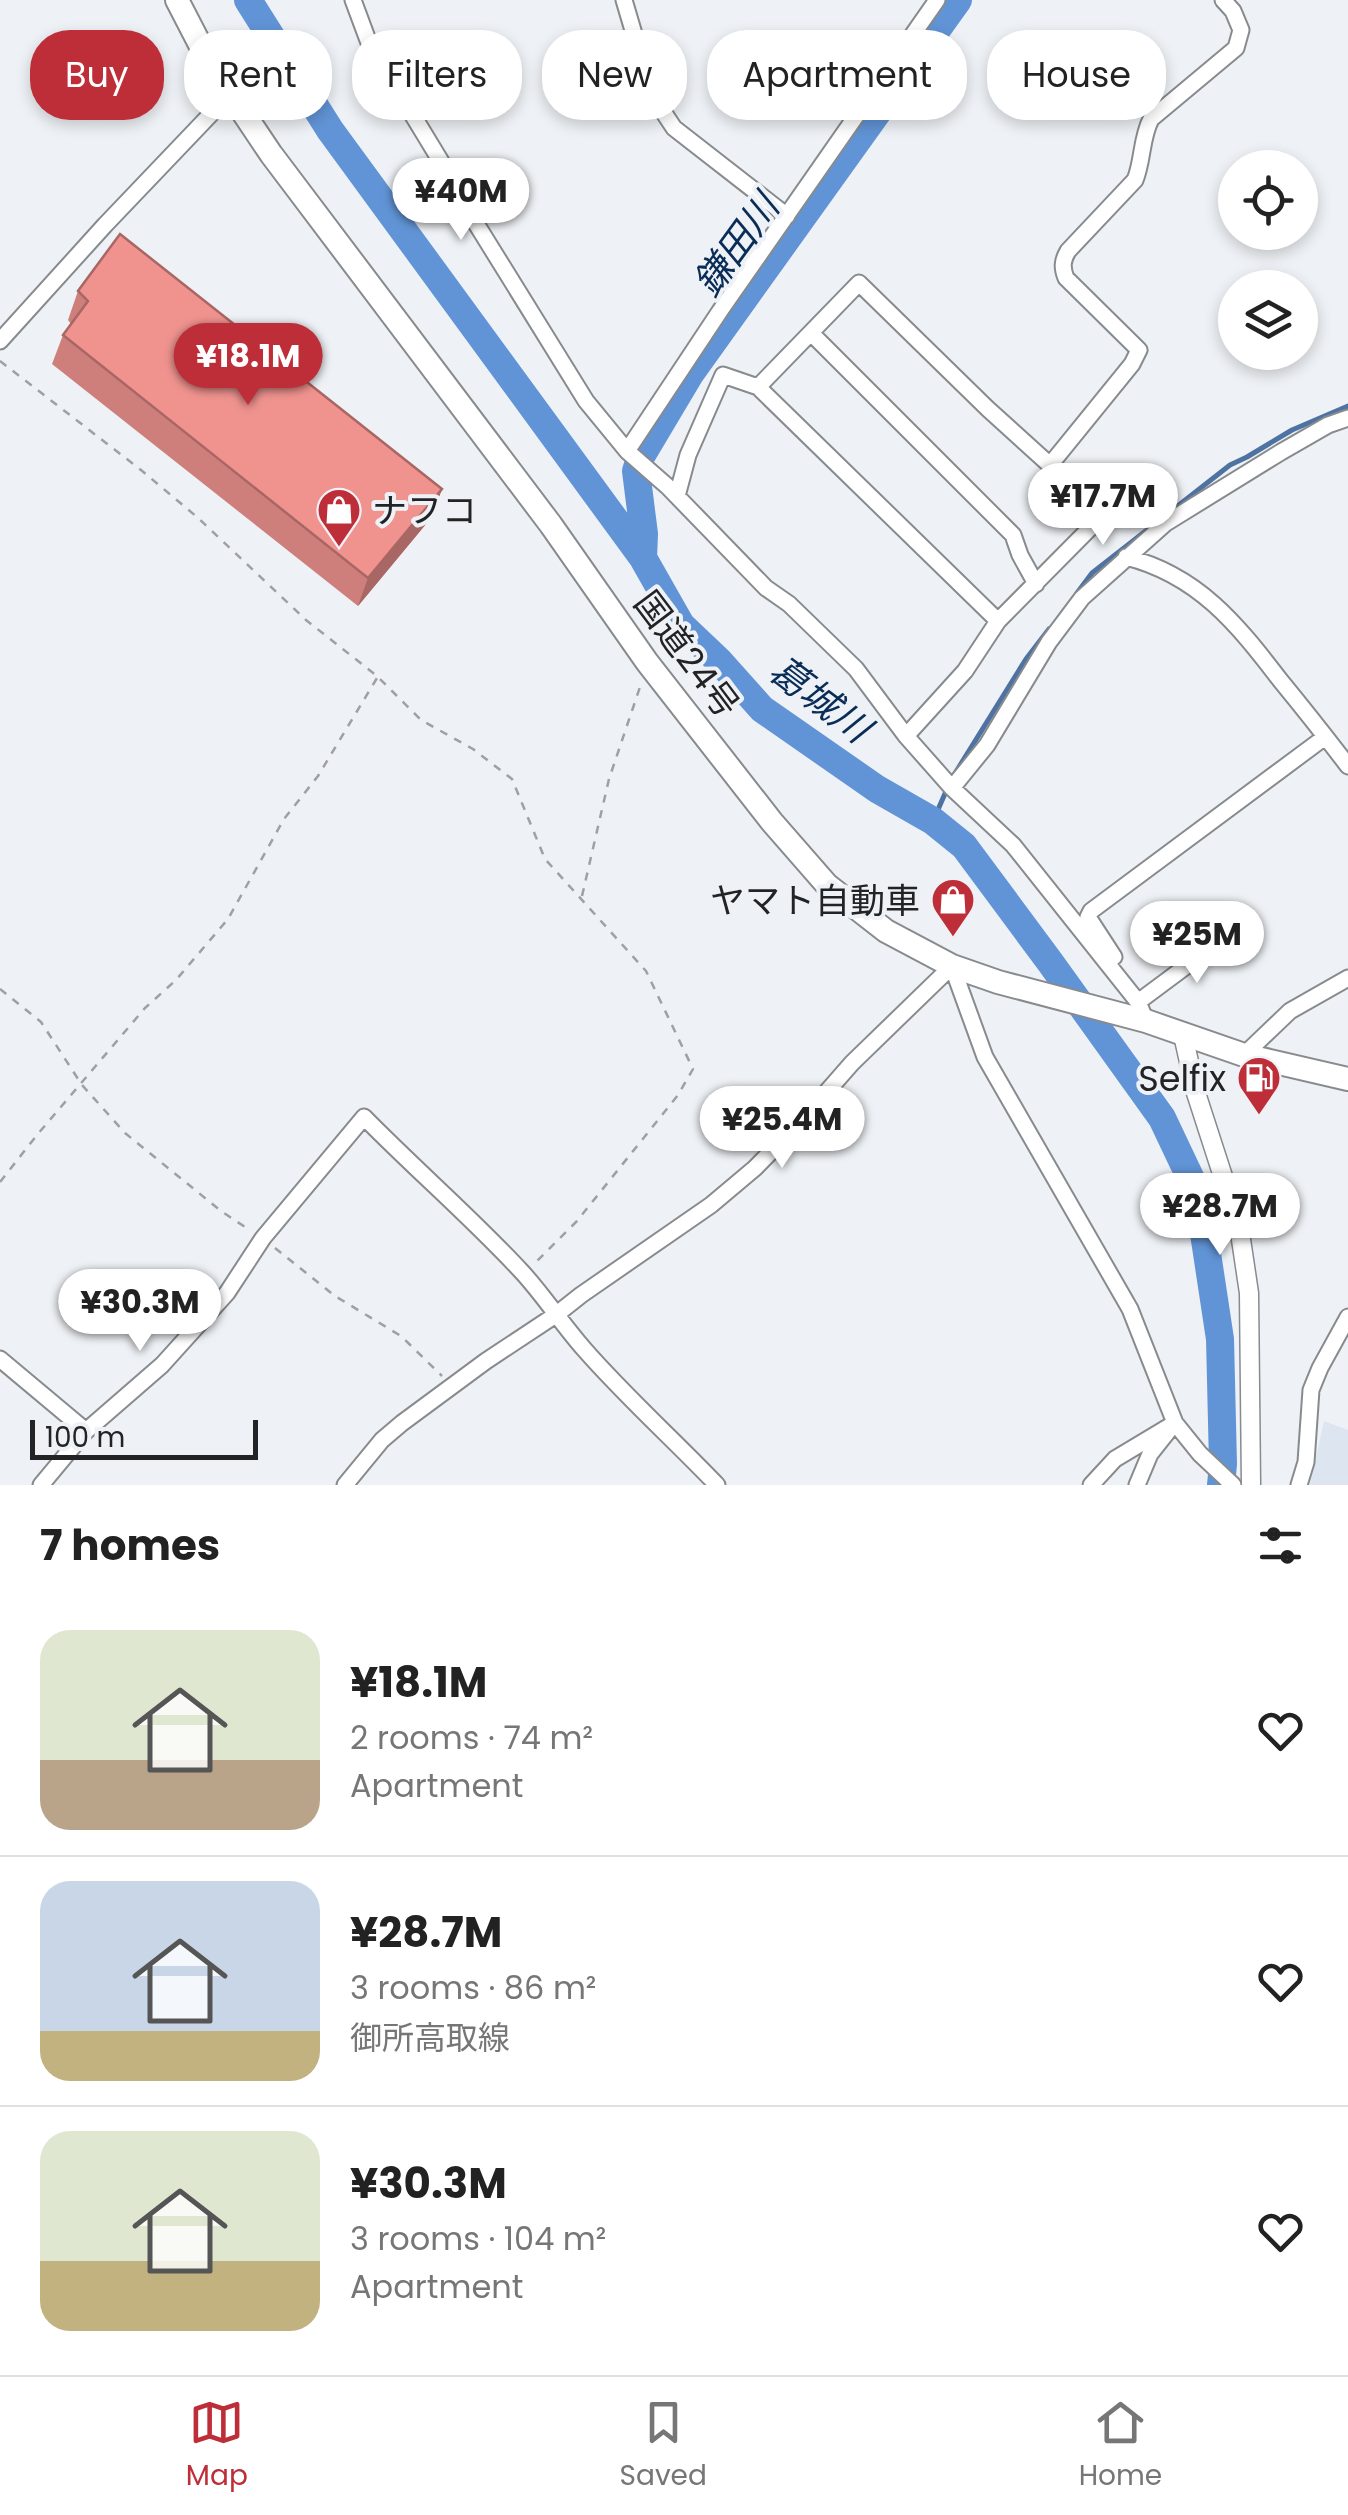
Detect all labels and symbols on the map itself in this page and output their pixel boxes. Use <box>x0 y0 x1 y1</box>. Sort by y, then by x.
pin: ¥40M <box>402 158 520 243</box>
water label: 鎌田川 <box>681 180 793 307</box>
pin: ¥18.1M <box>167 323 329 408</box>
pin: ¥17.7M <box>1022 463 1184 548</box>
place label: ナフコ <box>372 486 477 535</box>
shop icon: ナフコ <box>316 487 362 548</box>
street label: 国道24号 <box>623 580 751 728</box>
water label: 葛城川 <box>759 644 885 757</box>
place label: ヤマト自動車 <box>710 876 920 925</box>
shop icon: ヤマト自動車 <box>930 877 976 938</box>
pin: ¥25M <box>1138 901 1256 986</box>
place label: Selfix <box>1138 1054 1226 1103</box>
fuel station icon: Selfix <box>1236 1055 1282 1116</box>
pin: ¥25.4M <box>701 1086 863 1171</box>
pin: ¥28.7M <box>1139 1173 1301 1258</box>
pin: ¥30.3M <box>59 1269 221 1354</box>
scale bar <box>30 1415 258 1460</box>

